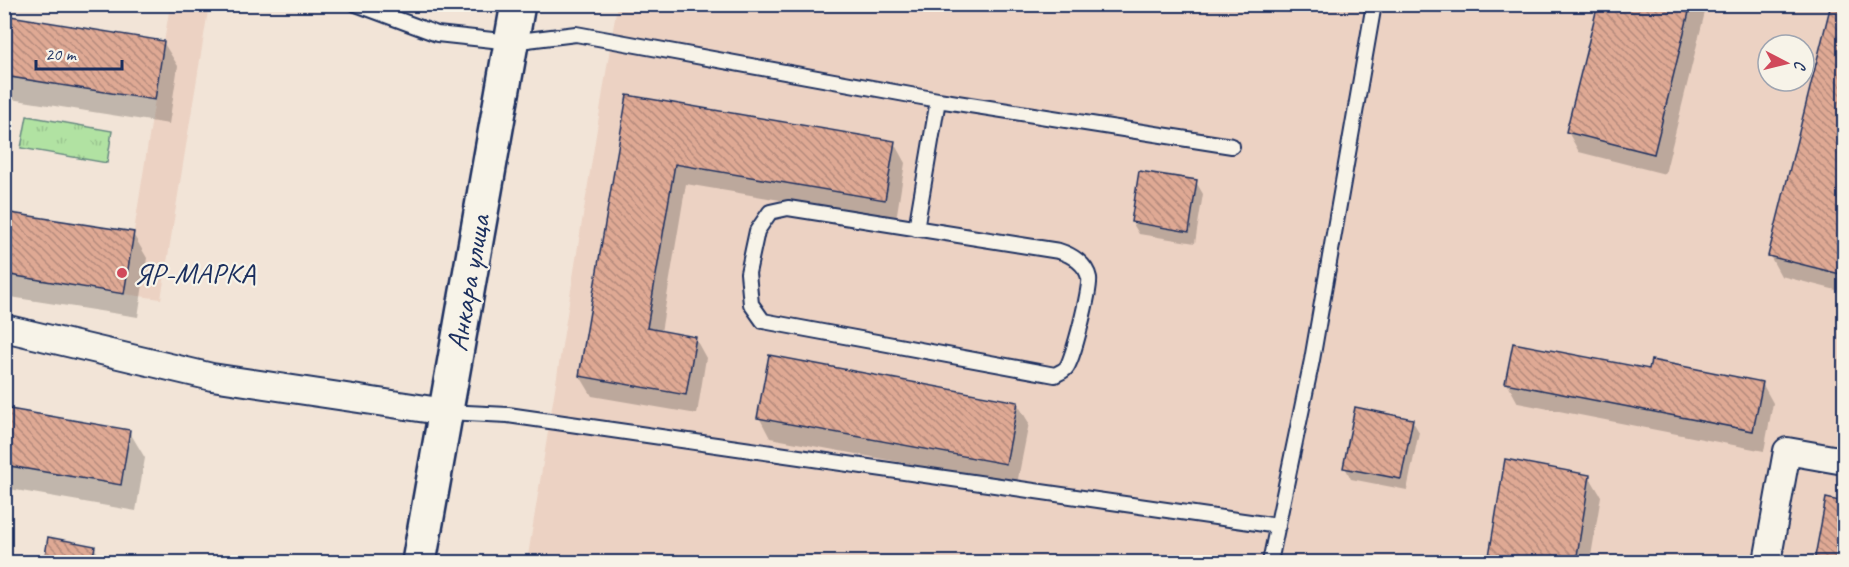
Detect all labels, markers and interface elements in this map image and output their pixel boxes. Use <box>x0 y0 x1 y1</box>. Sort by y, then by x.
scale bar <box>36 33 122 71</box>
north arrow <box>1756 33 1816 93</box>
text: 20 m <box>45 43 78 65</box>
text: С <box>1789 60 1810 72</box>
street label: Анкара улица <box>437 210 499 354</box>
place label: ЯР-МАРКА <box>134 254 256 292</box>
marker: ЯР-МАРКА <box>115 266 129 280</box>

